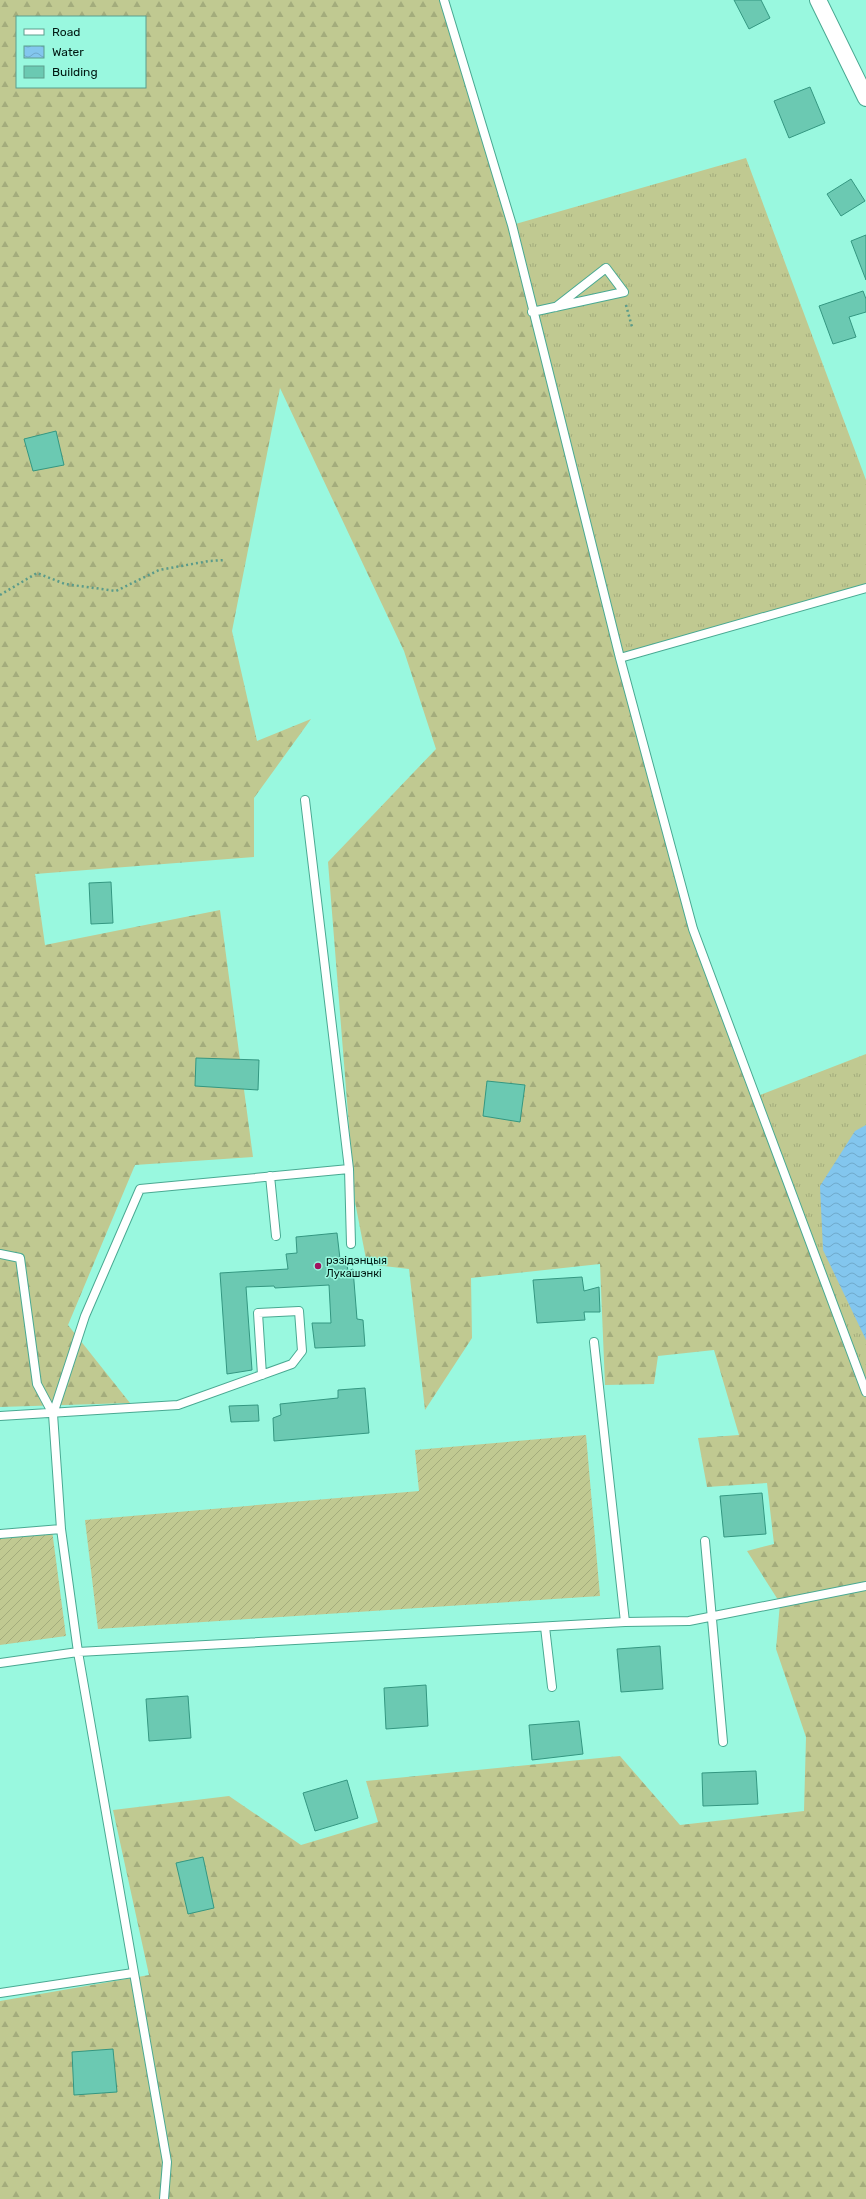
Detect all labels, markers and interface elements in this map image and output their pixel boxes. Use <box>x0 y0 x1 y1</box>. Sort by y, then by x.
legend <box>16 16 146 88</box>
text: Road <box>52 25 80 39</box>
text: Water <box>52 45 84 59</box>
text: Building <box>52 65 98 79</box>
place label: рэзідэнцыя Лукашэнкі <box>326 1254 387 1280</box>
marker: рэзідэнцыя Лукашэнкі <box>313 1261 323 1271</box>

